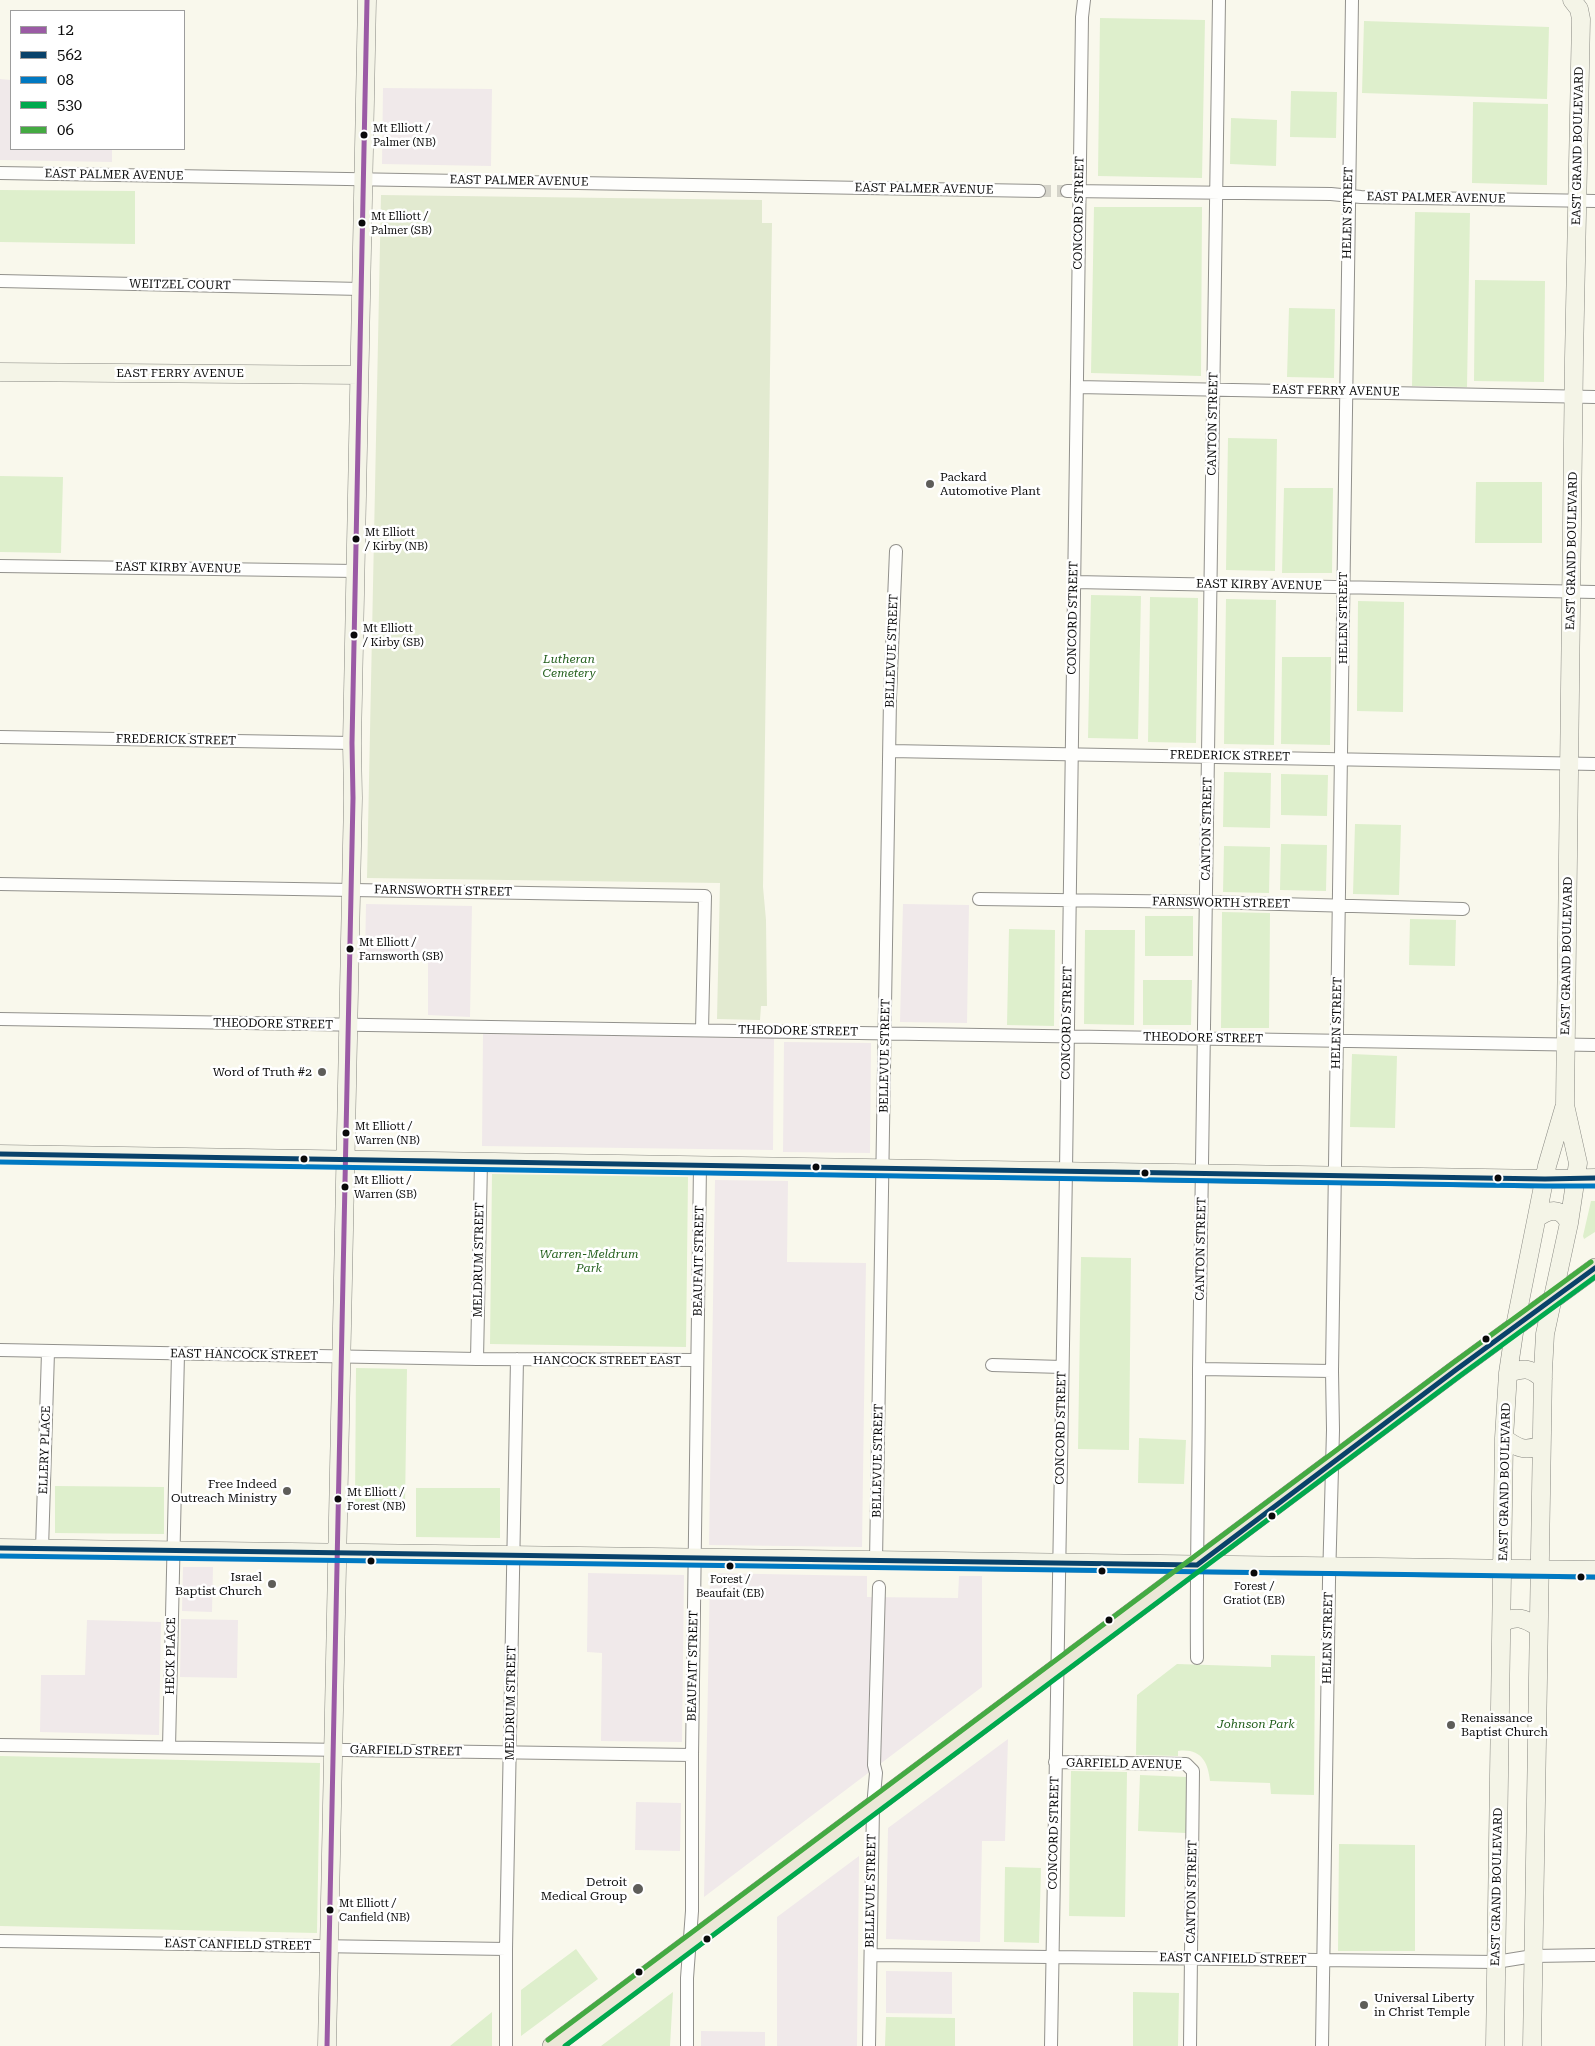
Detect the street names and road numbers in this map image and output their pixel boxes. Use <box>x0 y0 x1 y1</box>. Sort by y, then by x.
street label: EAST GRAND BOULEVARD <box>1569 67 1587 225</box>
street label: CONCORD STREET <box>1071 156 1087 270</box>
street label: EAST PALMER AVENUE <box>44 167 184 183</box>
street label: HELEN STREET <box>1340 167 1356 259</box>
street label: EAST PALMER AVENUE <box>449 173 589 189</box>
street label: EAST PALMER AVENUE <box>854 181 994 197</box>
street label: EAST PALMER AVENUE <box>1366 190 1506 206</box>
street label: WEITZEL COURT <box>129 277 231 293</box>
street label: EAST FERRY AVENUE <box>116 366 244 380</box>
street label: CANTON STREET <box>1205 372 1221 476</box>
street label: EAST FERRY AVENUE <box>1272 383 1400 399</box>
street label: EAST GRAND BOULEVARD <box>1563 472 1581 630</box>
street label: EAST KIRBY AVENUE <box>115 560 241 576</box>
street label: CONCORD STREET <box>1065 561 1081 675</box>
street label: HELEN STREET <box>1336 572 1350 664</box>
street label: EAST KIRBY AVENUE <box>1196 577 1322 593</box>
street label: BELLEVUE STREET <box>883 594 901 708</box>
street label: FREDERICK STREET <box>116 732 236 748</box>
street label: FREDERICK STREET <box>1170 748 1290 764</box>
street label: CANTON STREET <box>1199 777 1215 881</box>
street label: EAST GRAND BOULEVARD <box>1558 877 1576 1035</box>
street label: FARNSWORTH STREET <box>374 883 512 899</box>
street label: FARNSWORTH STREET <box>1152 895 1290 911</box>
street label: CONCORD STREET <box>1059 966 1075 1080</box>
street label: HELEN STREET <box>1329 977 1345 1069</box>
street label: BELLEVUE STREET <box>877 999 893 1113</box>
street label: THEODORE STREET <box>213 1016 333 1032</box>
street label: THEODORE STREET <box>738 1023 858 1039</box>
street label: THEODORE STREET <box>1143 1030 1263 1046</box>
street label: CANTON STREET <box>1193 1197 1209 1301</box>
street label: MELDRUM STREET <box>471 1202 487 1318</box>
street label: BEAUFAIT STREET <box>691 1205 707 1317</box>
street label: EAST HANCOCK STREET <box>170 1347 318 1363</box>
street label: HANCOCK STREET EAST <box>533 1353 681 1367</box>
street label: CONCORD STREET <box>1053 1371 1069 1485</box>
street label: EAST GRAND BOULEVARD <box>1496 1403 1514 1561</box>
street label: BELLEVUE STREET <box>870 1404 886 1518</box>
street label: ELLERY PLACE <box>36 1405 54 1495</box>
street label: HELEN STREET <box>1320 1592 1336 1684</box>
street label: BEAUFAIT STREET <box>685 1610 701 1722</box>
street label: HECK PLACE <box>163 1617 179 1695</box>
street label: MELDRUM STREET <box>503 1645 519 1761</box>
street label: GARFIELD STREET <box>350 1743 462 1759</box>
street label: GARFIELD AVENUE <box>1066 1756 1182 1772</box>
street label: CONCORD STREET <box>1046 1776 1062 1890</box>
street label: EAST GRAND BOULEVARD <box>1488 1808 1506 1966</box>
street label: BELLEVUE STREET <box>863 1834 879 1948</box>
street label: CANTON STREET <box>1184 1840 1200 1944</box>
street label: EAST CANFIELD STREET <box>164 1937 312 1953</box>
street label: EAST CANFIELD STREET <box>1159 1951 1307 1967</box>

